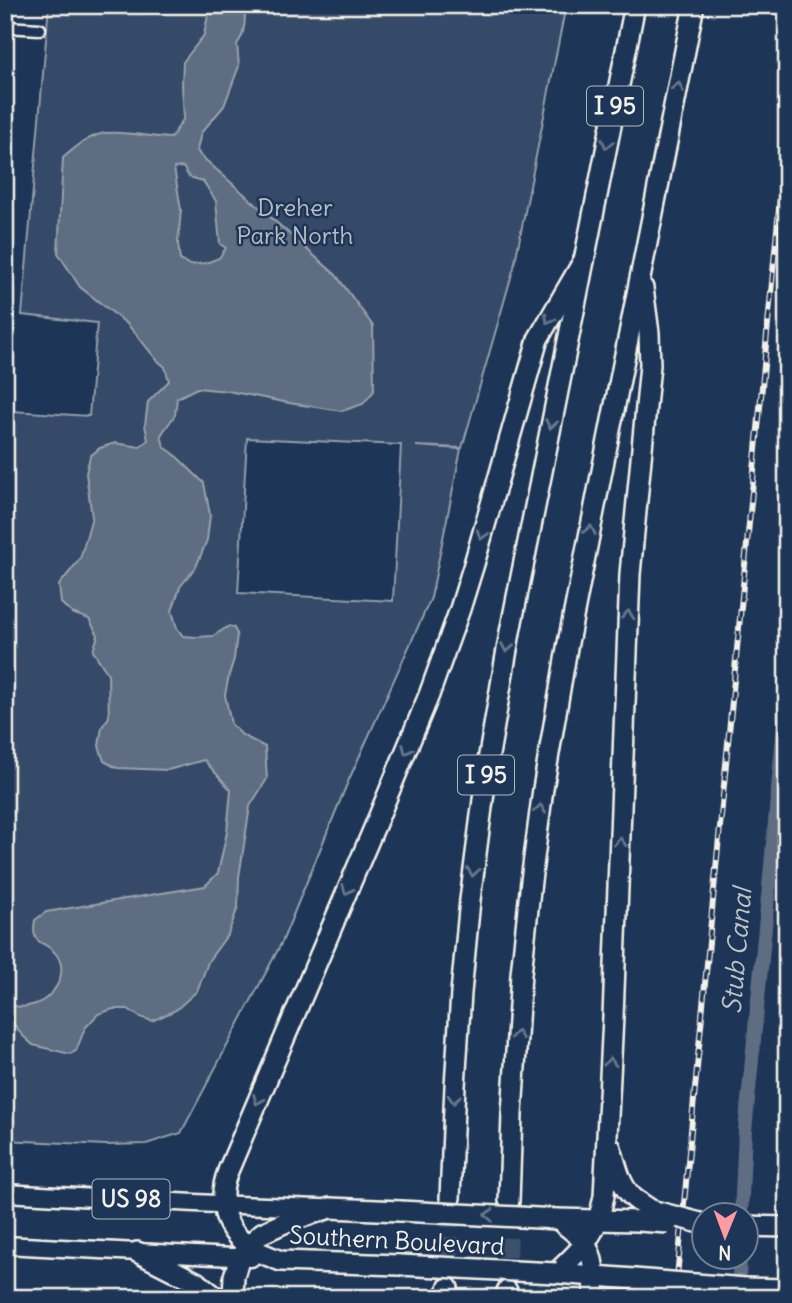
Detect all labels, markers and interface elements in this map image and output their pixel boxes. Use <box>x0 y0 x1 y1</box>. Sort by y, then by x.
one-way arrow <box>670 81 685 93</box>
road number: I 95 <box>587 86 643 125</box>
one-way arrow <box>601 138 616 150</box>
park label: Dreher Park North <box>237 192 353 250</box>
one-way arrow <box>545 311 558 324</box>
one-way arrow <box>545 418 560 430</box>
one-way arrow <box>582 524 597 536</box>
one-way arrow <box>476 529 491 541</box>
one-way arrow <box>621 609 636 620</box>
one-way arrow <box>500 642 515 653</box>
one-way arrow <box>401 743 415 755</box>
road number: I 95 <box>458 755 514 794</box>
one-way arrow <box>533 803 548 815</box>
one-way arrow <box>612 836 627 847</box>
one-way arrow <box>466 867 481 878</box>
one-way arrow <box>342 884 356 896</box>
water label: Stub Canal <box>715 884 759 1015</box>
one-way arrow <box>509 1029 524 1040</box>
one-way arrow <box>603 1056 618 1067</box>
one-way arrow <box>252 1092 266 1105</box>
one-way arrow <box>447 1094 462 1105</box>
road number: US 98 <box>92 1180 170 1218</box>
north arrow <box>690 1202 760 1272</box>
one-way arrow <box>483 1208 494 1223</box>
street label: Southern Boulevard <box>289 1219 505 1261</box>
text: N <box>718 1241 731 1265</box>

